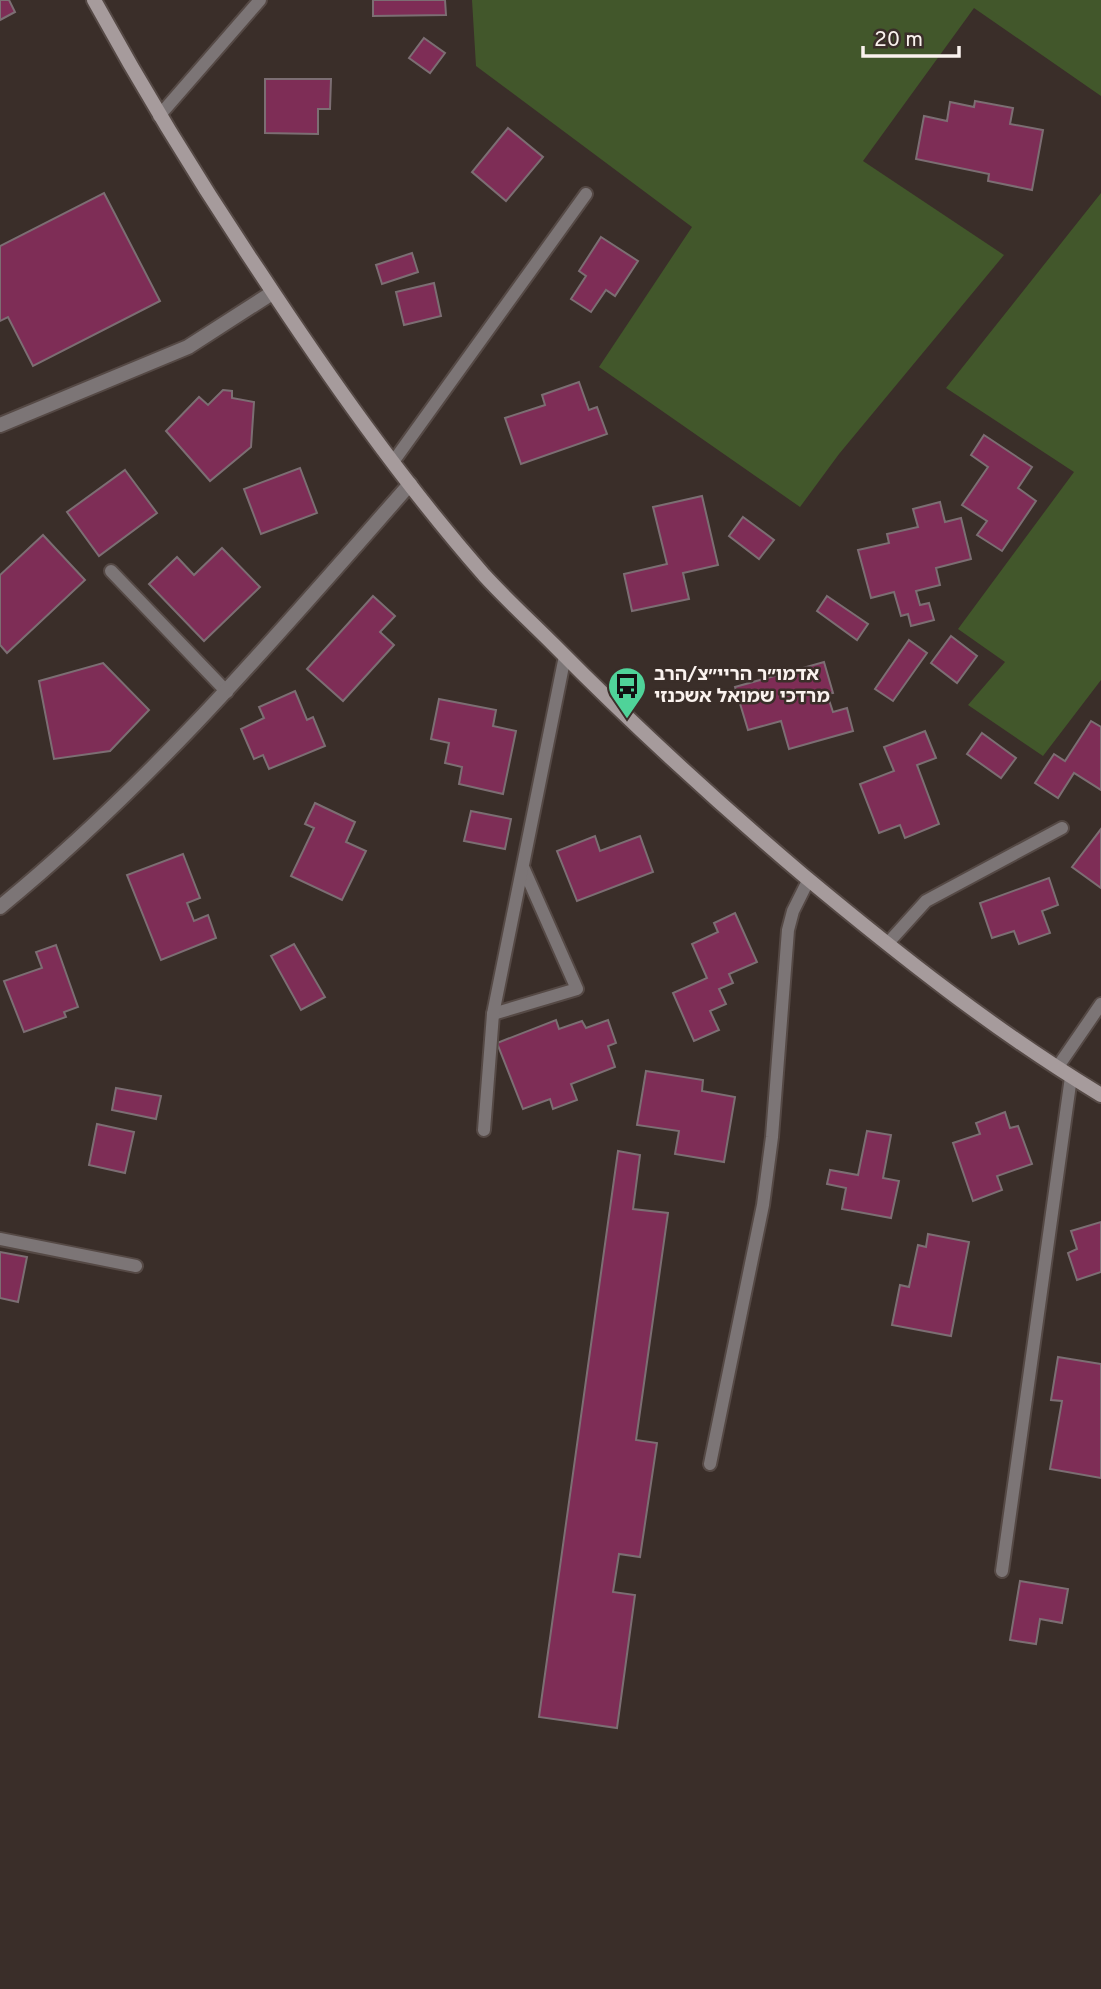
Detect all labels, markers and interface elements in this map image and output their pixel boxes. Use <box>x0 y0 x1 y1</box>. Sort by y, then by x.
scale bar <box>863 14 959 58</box>
text: 20 m <box>874 27 923 54</box>
place label: אדמו״ר הריי״צ/הרב מרדכי שמואל אשכנזי <box>654 663 830 709</box>
bus stop icon: אדמו״ר הריי״צ/הרב מרדכי שמואל אשכנזי <box>606 665 648 720</box>

